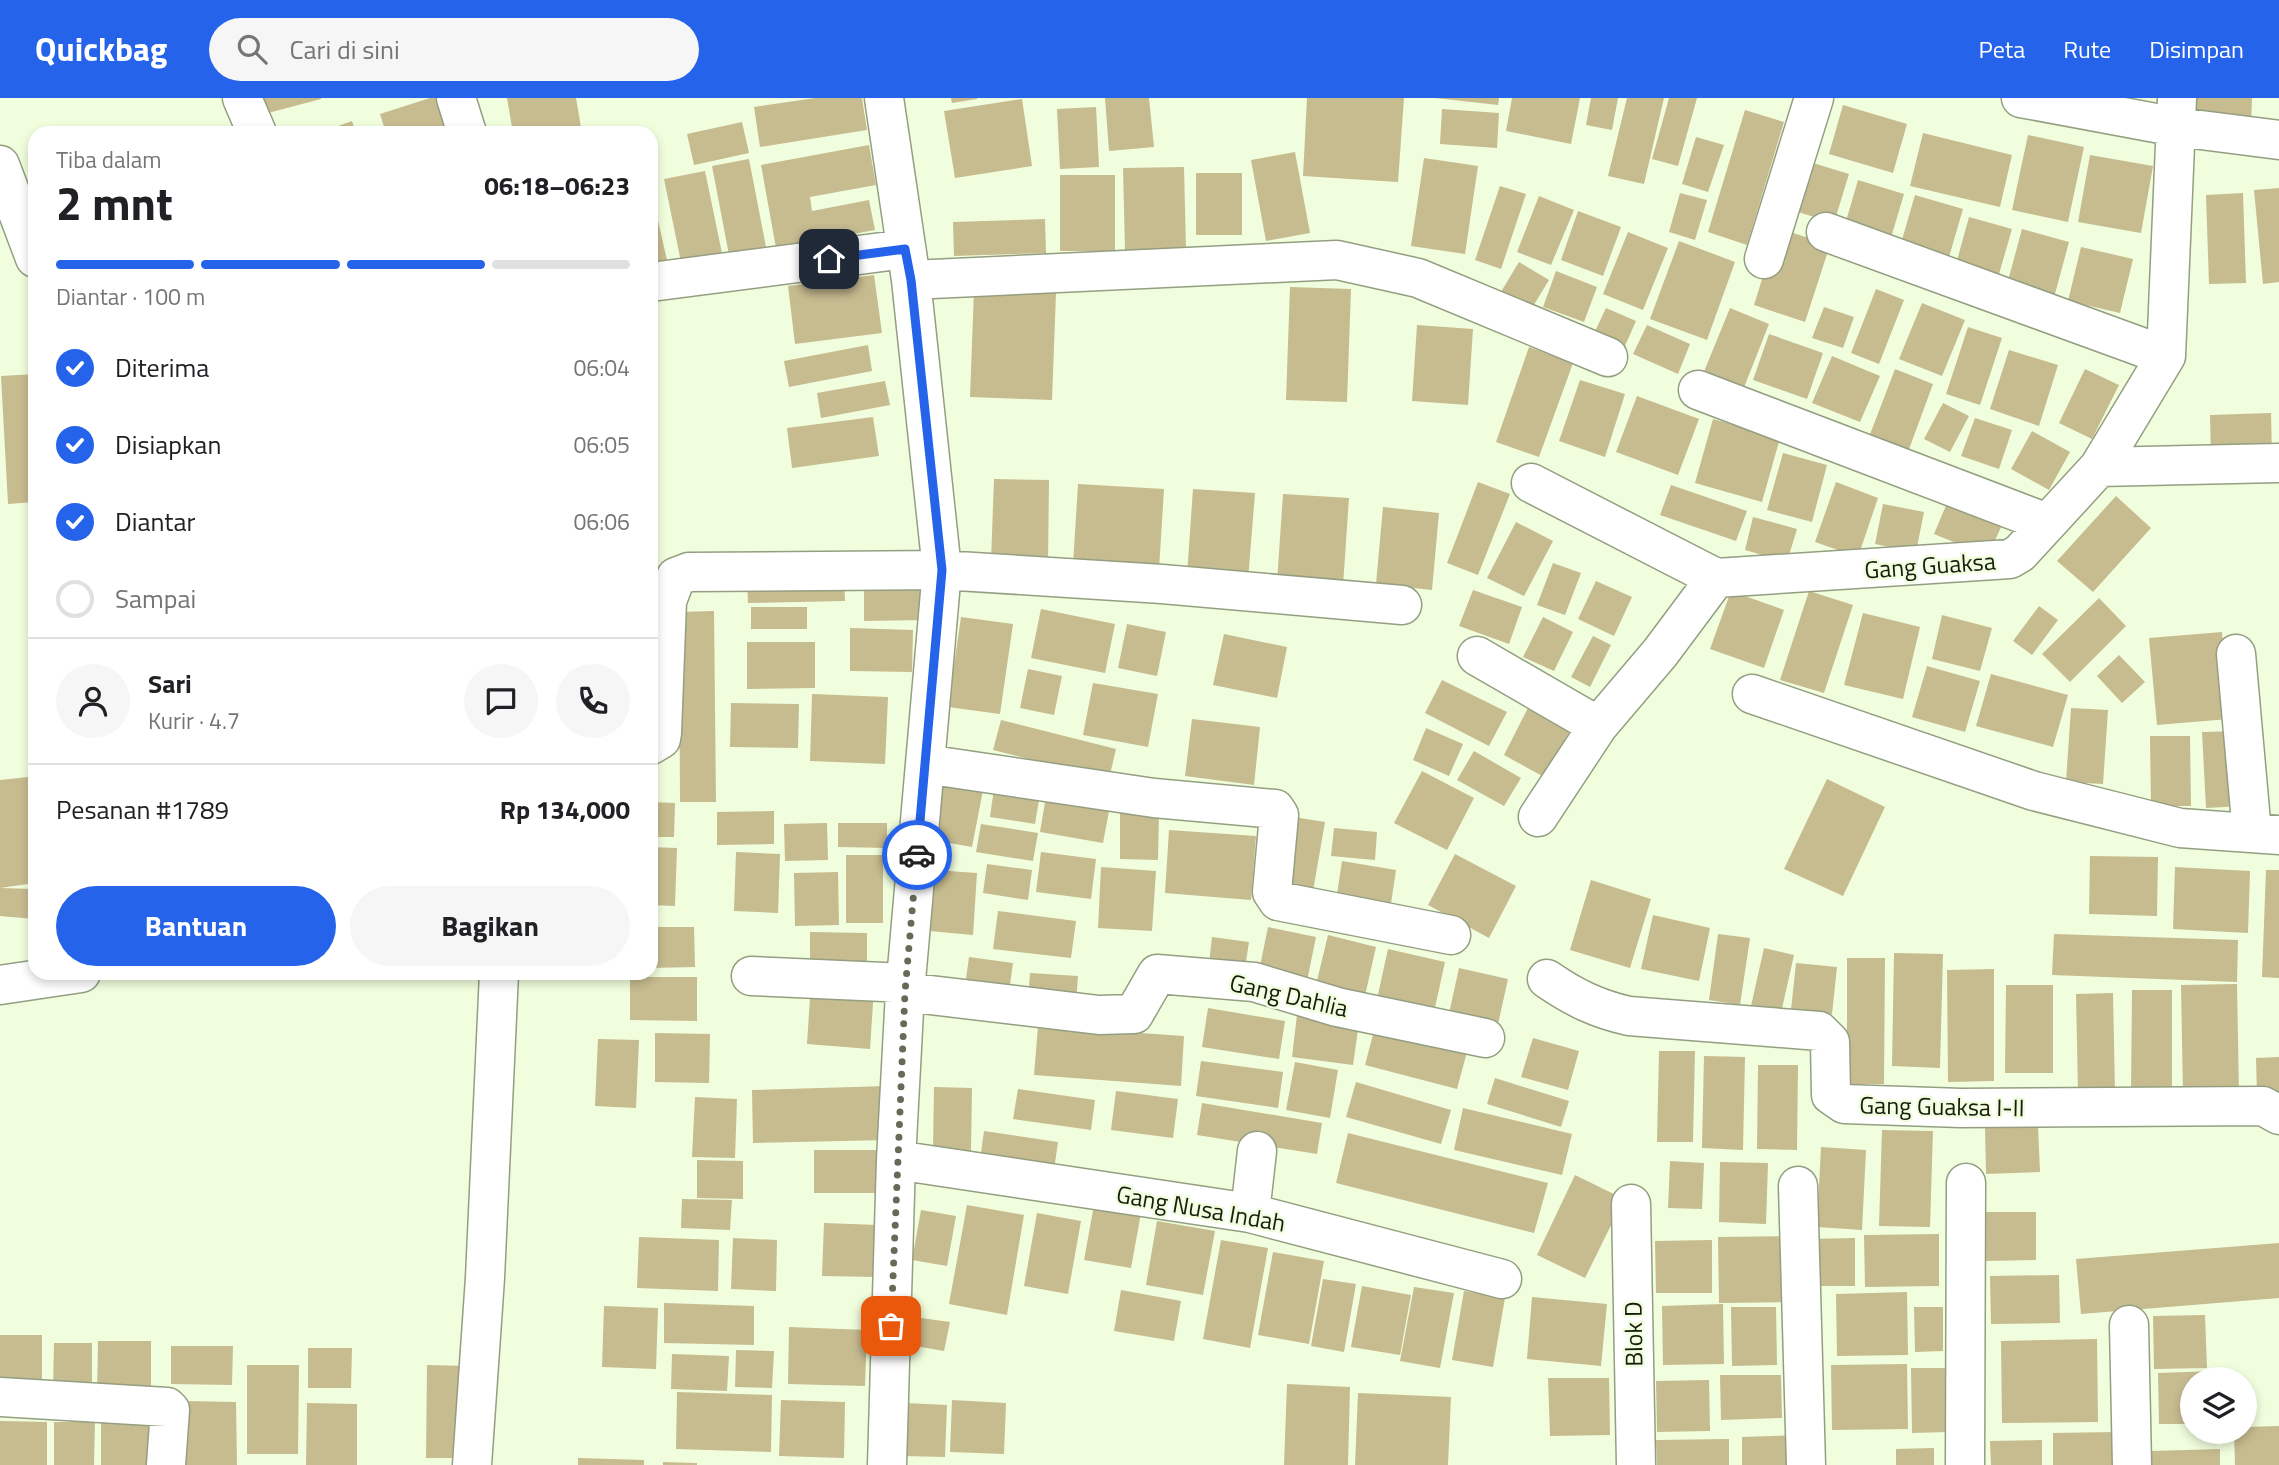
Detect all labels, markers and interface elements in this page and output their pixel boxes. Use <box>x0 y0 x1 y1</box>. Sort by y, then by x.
search box <box>209 18 699 81</box>
text: Quickbag <box>35 24 167 74</box>
icon: search <box>233 30 271 68</box>
text: Cari di sini <box>289 30 400 69</box>
text: Peta <box>1979 31 2025 67</box>
text: Rute <box>2063 31 2111 67</box>
text: Disimpan <box>2149 31 2244 67</box>
text: Tiba dalam <box>56 142 162 177</box>
text: 06:18–06:23 <box>484 166 630 205</box>
text: 2 mnt <box>56 168 173 238</box>
pin <box>799 229 859 289</box>
icon: home <box>810 240 848 278</box>
text: Diantar · 100 m <box>56 279 205 314</box>
text: Diterima <box>115 348 209 387</box>
icon: check <box>56 349 94 387</box>
text: 06:04 <box>573 350 630 385</box>
text: Disiapkan <box>115 425 221 464</box>
icon: check <box>56 426 94 464</box>
text: 06:05 <box>573 427 630 462</box>
text: Diantar <box>115 502 196 541</box>
icon: check <box>56 503 94 541</box>
text: 06:06 <box>573 504 630 539</box>
street label: Gang Guaksa <box>1863 542 1997 588</box>
text: Sampai <box>115 579 196 618</box>
button: person <box>56 664 130 738</box>
text: Sari <box>148 664 192 703</box>
button: chat <box>464 664 538 738</box>
button: phone <box>556 664 630 738</box>
text: Kurir · 4.7 <box>148 703 240 738</box>
text: Pesanan #1789 <box>56 790 229 829</box>
text: Rp 134,000 <box>500 790 630 829</box>
courier <box>882 820 952 890</box>
icon: car <box>898 836 936 874</box>
button: Bantuan <box>56 886 336 966</box>
button: Bagikan <box>350 886 630 966</box>
street label: Gang Dahlia <box>1226 964 1352 1026</box>
street label: Gang Guaksa I-II <box>1859 1087 2025 1125</box>
street label: Gang Nusa Indah <box>1114 1175 1288 1241</box>
pin <box>861 1296 921 1356</box>
street label: Blok D <box>1614 1301 1652 1367</box>
icon: bag <box>872 1307 910 1345</box>
map controls <box>2180 1367 2257 1444</box>
button: layers <box>2180 1367 2257 1444</box>

